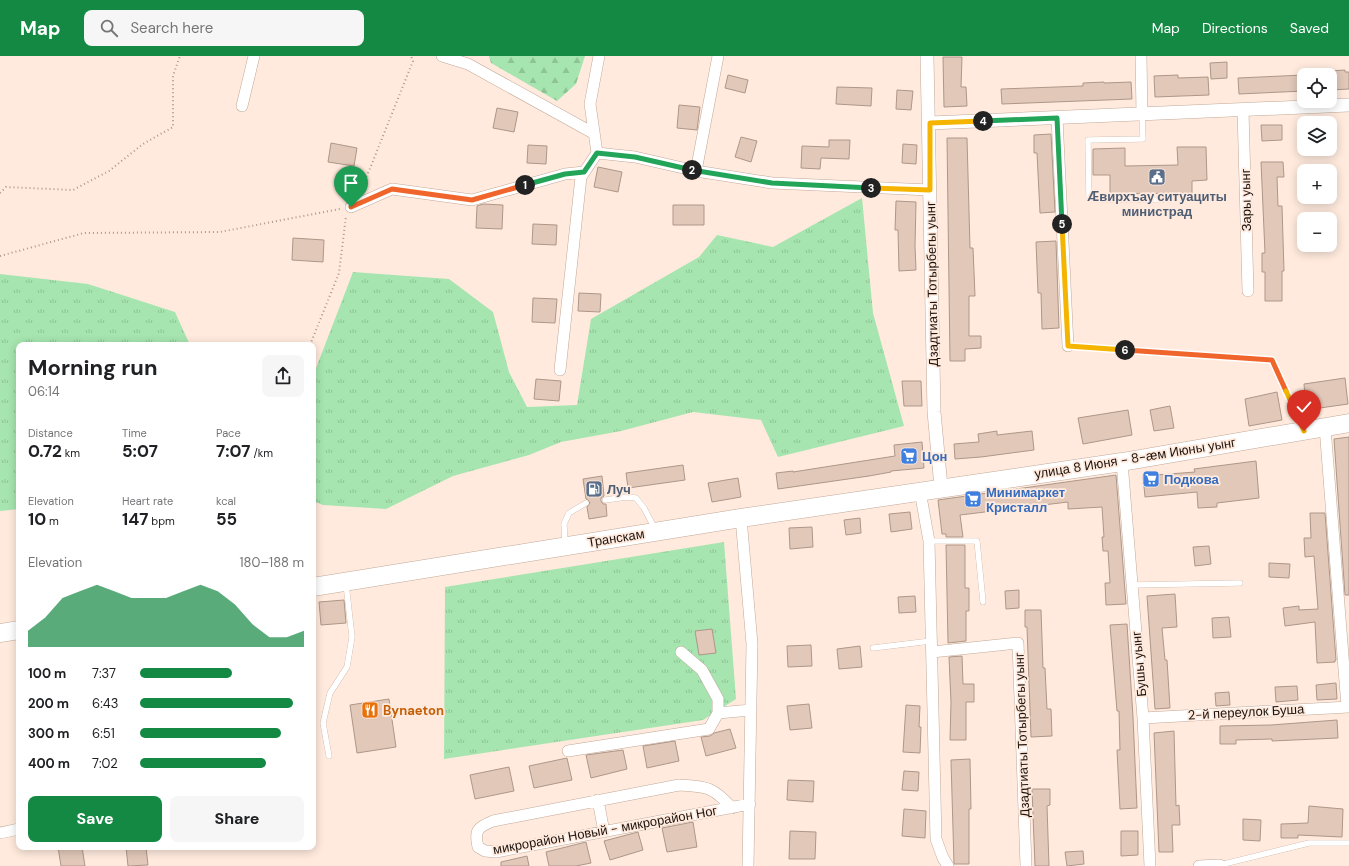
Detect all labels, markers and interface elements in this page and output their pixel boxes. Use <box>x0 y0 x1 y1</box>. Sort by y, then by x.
search box <box>84 10 364 46</box>
text: Map <box>20 16 60 41</box>
icon: search <box>98 17 120 39</box>
text: Search here <box>130 18 213 38</box>
text: Map <box>1152 19 1180 37</box>
text: Directions <box>1202 19 1268 37</box>
text: Saved <box>1290 19 1329 37</box>
map controls <box>1297 68 1337 252</box>
button: locate <box>1297 68 1337 108</box>
pin: 4 <box>973 111 993 131</box>
text: 4 <box>979 114 987 128</box>
button: layers <box>1297 116 1337 156</box>
pin: 2 <box>682 160 702 180</box>
text: 2 <box>689 163 695 177</box>
button: + <box>1297 164 1337 204</box>
pin <box>334 166 368 207</box>
public building icon: Æвирхъау ситуациты министрад <box>1147 167 1167 187</box>
street label: Зары уынг <box>1237 168 1255 232</box>
icon: arrive <box>340 172 362 194</box>
pin: 1 <box>515 175 535 195</box>
text: 1 <box>523 178 527 192</box>
pin: 3 <box>861 178 881 198</box>
text: 3 <box>868 181 874 195</box>
place label: Æвирхъау ситуациты министрад <box>1087 188 1227 220</box>
street label: Дзадтиаты Тотырбегы уынг <box>922 201 942 367</box>
button: − <box>1297 212 1337 252</box>
pin: 5 <box>1052 214 1072 234</box>
text: 5 <box>1059 217 1065 231</box>
pin: 6 <box>1115 340 1135 360</box>
text: 6 <box>1122 343 1128 357</box>
text: Morning run <box>28 353 158 382</box>
button: share <box>262 355 304 397</box>
text: 06:14 <box>28 383 60 400</box>
pin <box>1287 390 1321 431</box>
icon: check <box>1293 396 1315 418</box>
text: Distance <box>28 426 73 440</box>
text: Time <box>122 426 147 440</box>
text: Pace <box>216 426 241 440</box>
street label: улица 8 Июня - 8-ӕм Июны уынг <box>1033 434 1237 482</box>
text: 0.72 <box>28 440 62 462</box>
text: 5:07 <box>122 440 158 462</box>
text: 7:07 <box>216 440 250 462</box>
text: km <box>62 446 80 460</box>
text: /km <box>250 446 273 460</box>
supermarket icon: Цон <box>899 446 919 466</box>
place label: Цон <box>922 448 947 465</box>
supermarket icon: Подкова <box>1141 469 1161 489</box>
place label: Подкова <box>1164 471 1219 488</box>
fuel station icon: Луч <box>584 479 604 499</box>
place label: Луч <box>607 481 631 498</box>
place label: Минимаркет Кристалл <box>986 484 1065 516</box>
supermarket icon: Минимаркет Кристалл <box>963 489 983 509</box>
text: Elevation <box>28 494 74 508</box>
text: Heart rate <box>122 494 173 508</box>
text: kcal <box>216 494 236 508</box>
text: 10 <box>28 508 46 530</box>
text: 147 <box>122 508 148 530</box>
text: 55 <box>216 508 237 530</box>
text: m <box>46 514 59 528</box>
text: bpm <box>148 514 175 528</box>
street label: Транскам <box>586 525 646 551</box>
text: Elevation <box>28 554 82 571</box>
text: 180–188 m <box>240 554 304 571</box>
street label: Бушы уынг <box>1128 630 1150 697</box>
street label: Дзадтиаты Тотырбегы уынг <box>1011 652 1033 818</box>
text: 100 m <box>28 665 66 682</box>
text: 7:37 <box>92 665 116 682</box>
text: 200 m <box>28 695 69 712</box>
text: 6:43 <box>92 695 118 712</box>
restaurant icon: Bynaeton <box>360 700 380 720</box>
street label: 2-й переулок Буша <box>1187 700 1305 724</box>
place label: Bynaeton <box>383 702 444 719</box>
text: 300 m <box>28 725 69 742</box>
text: 6:51 <box>92 725 115 742</box>
text: 400 m <box>28 755 70 772</box>
text: 7:02 <box>92 755 118 772</box>
button: Save <box>28 796 162 842</box>
button: Share <box>170 796 304 842</box>
street label: микрорайон Новый - микрорайон Ног <box>492 802 719 858</box>

